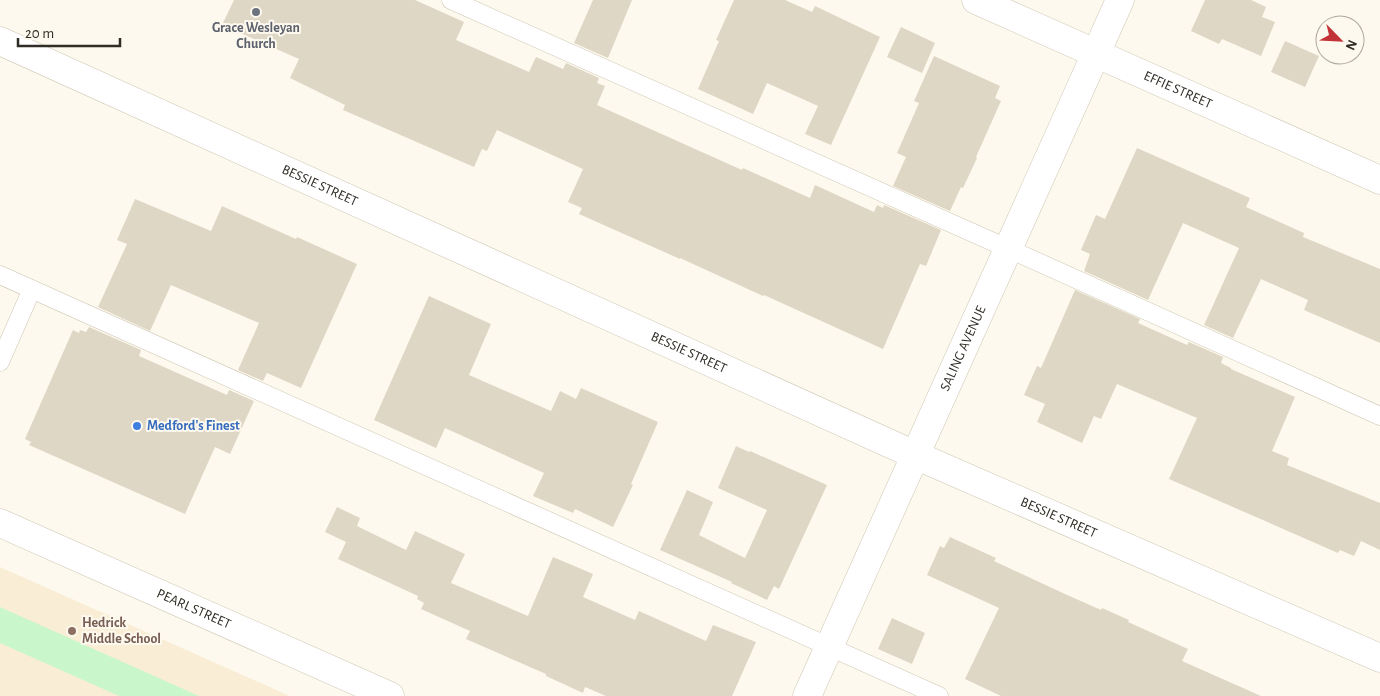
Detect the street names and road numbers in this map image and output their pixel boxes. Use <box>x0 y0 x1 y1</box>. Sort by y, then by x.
street label: EFFIE STREET <box>1142 69 1214 111</box>
street label: BESSIE STREET <box>280 162 360 209</box>
street label: SALING AVENUE <box>938 304 989 393</box>
street label: BESSIE STREET <box>649 329 729 376</box>
street label: BESSIE STREET <box>1018 495 1099 541</box>
street label: PEARL STREET <box>155 586 233 632</box>

